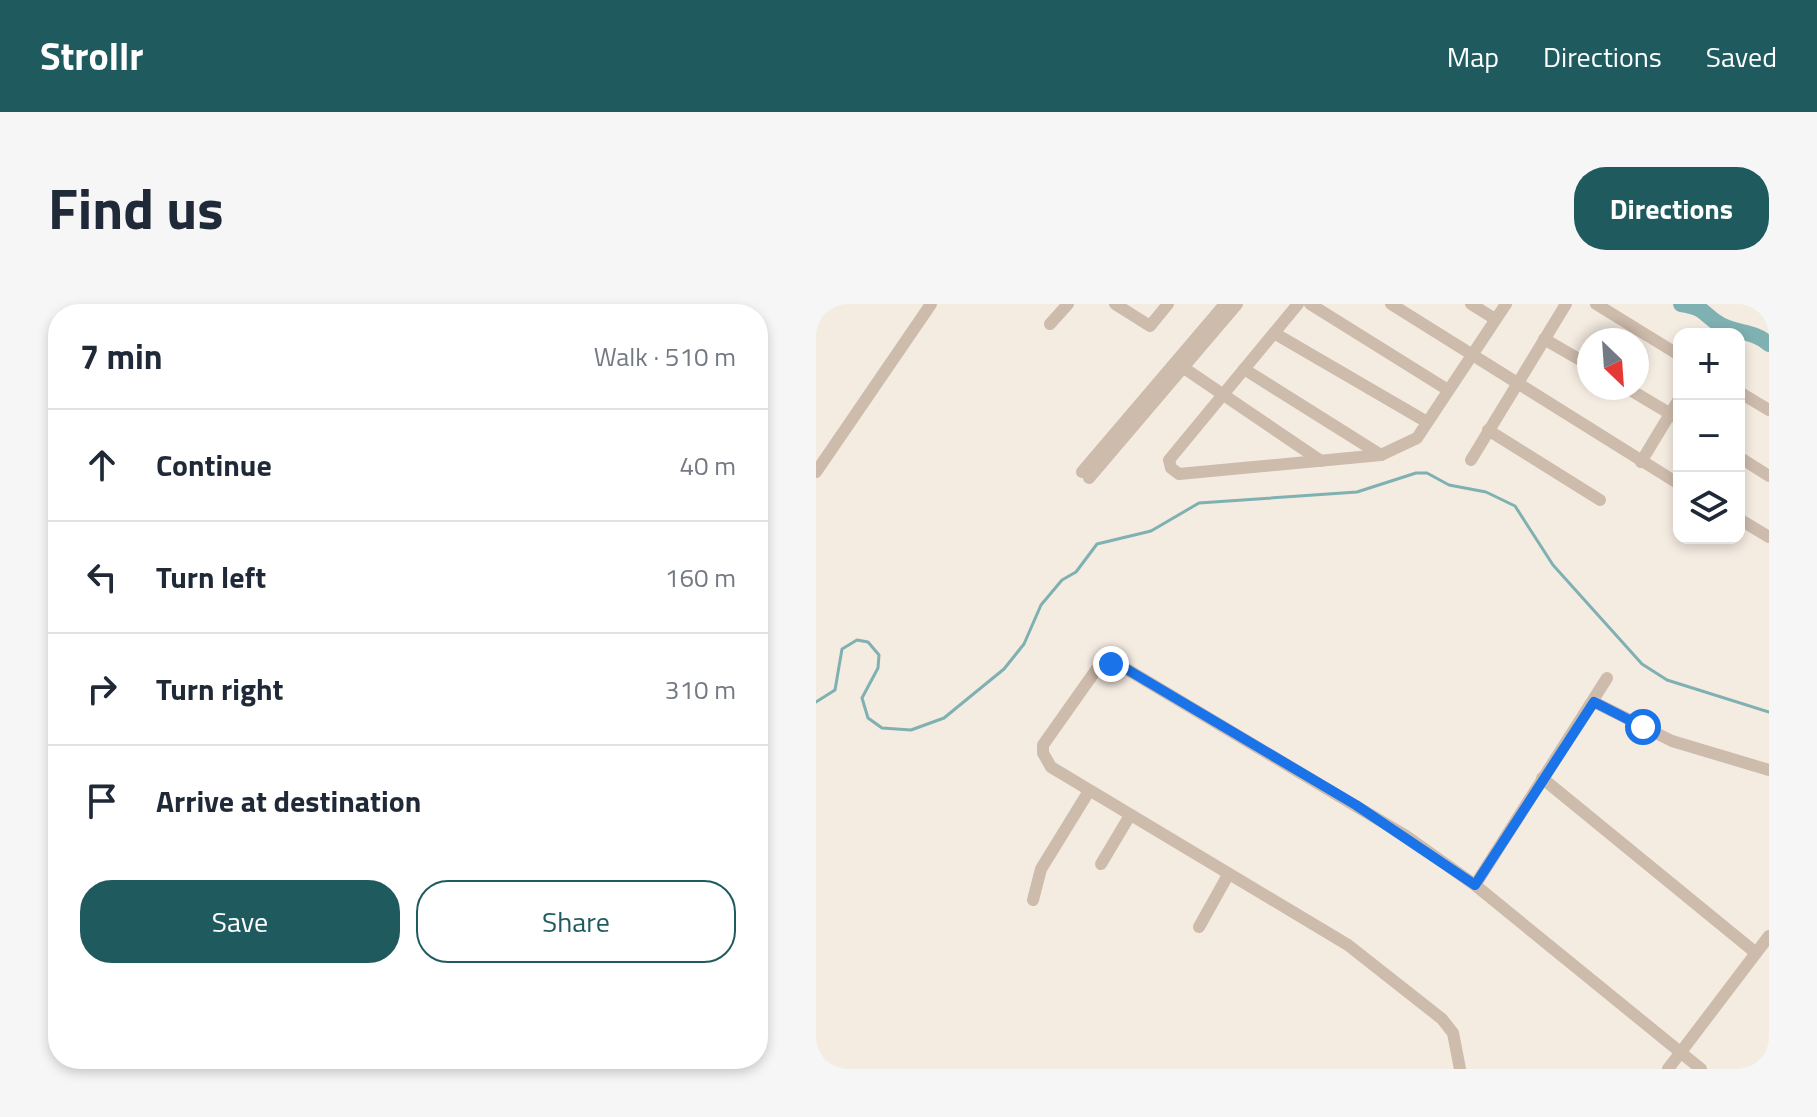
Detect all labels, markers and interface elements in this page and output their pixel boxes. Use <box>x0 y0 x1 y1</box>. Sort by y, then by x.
text: Strollr <box>40 27 143 85</box>
text: Map <box>1447 35 1499 78</box>
text: Directions <box>1543 35 1662 78</box>
text: Saved <box>1706 35 1777 78</box>
text: Find us <box>48 166 224 251</box>
button: Directions <box>1574 167 1769 250</box>
north arrow <box>1577 328 1649 400</box>
map controls <box>1673 328 1745 544</box>
button: + <box>1673 328 1745 400</box>
text: 7 min <box>80 330 163 382</box>
text: Walk · 510 m <box>594 337 736 376</box>
button: − <box>1673 400 1745 472</box>
text: Continue <box>156 442 272 488</box>
icon: ahead <box>80 443 124 487</box>
text: 40 m <box>679 446 736 485</box>
button: layers <box>1673 472 1745 544</box>
text: Turn left <box>156 554 266 600</box>
icon: left <box>80 555 124 599</box>
text: 160 m <box>665 558 736 597</box>
route end <box>1093 646 1129 682</box>
text: Turn right <box>156 666 284 712</box>
icon: right <box>80 667 124 711</box>
text: 310 m <box>665 670 736 709</box>
route start <box>1625 709 1661 745</box>
text: Arrive at destination <box>156 778 421 824</box>
icon: arrive <box>80 779 124 823</box>
button: Save <box>80 880 400 963</box>
button: Share <box>416 880 736 963</box>

